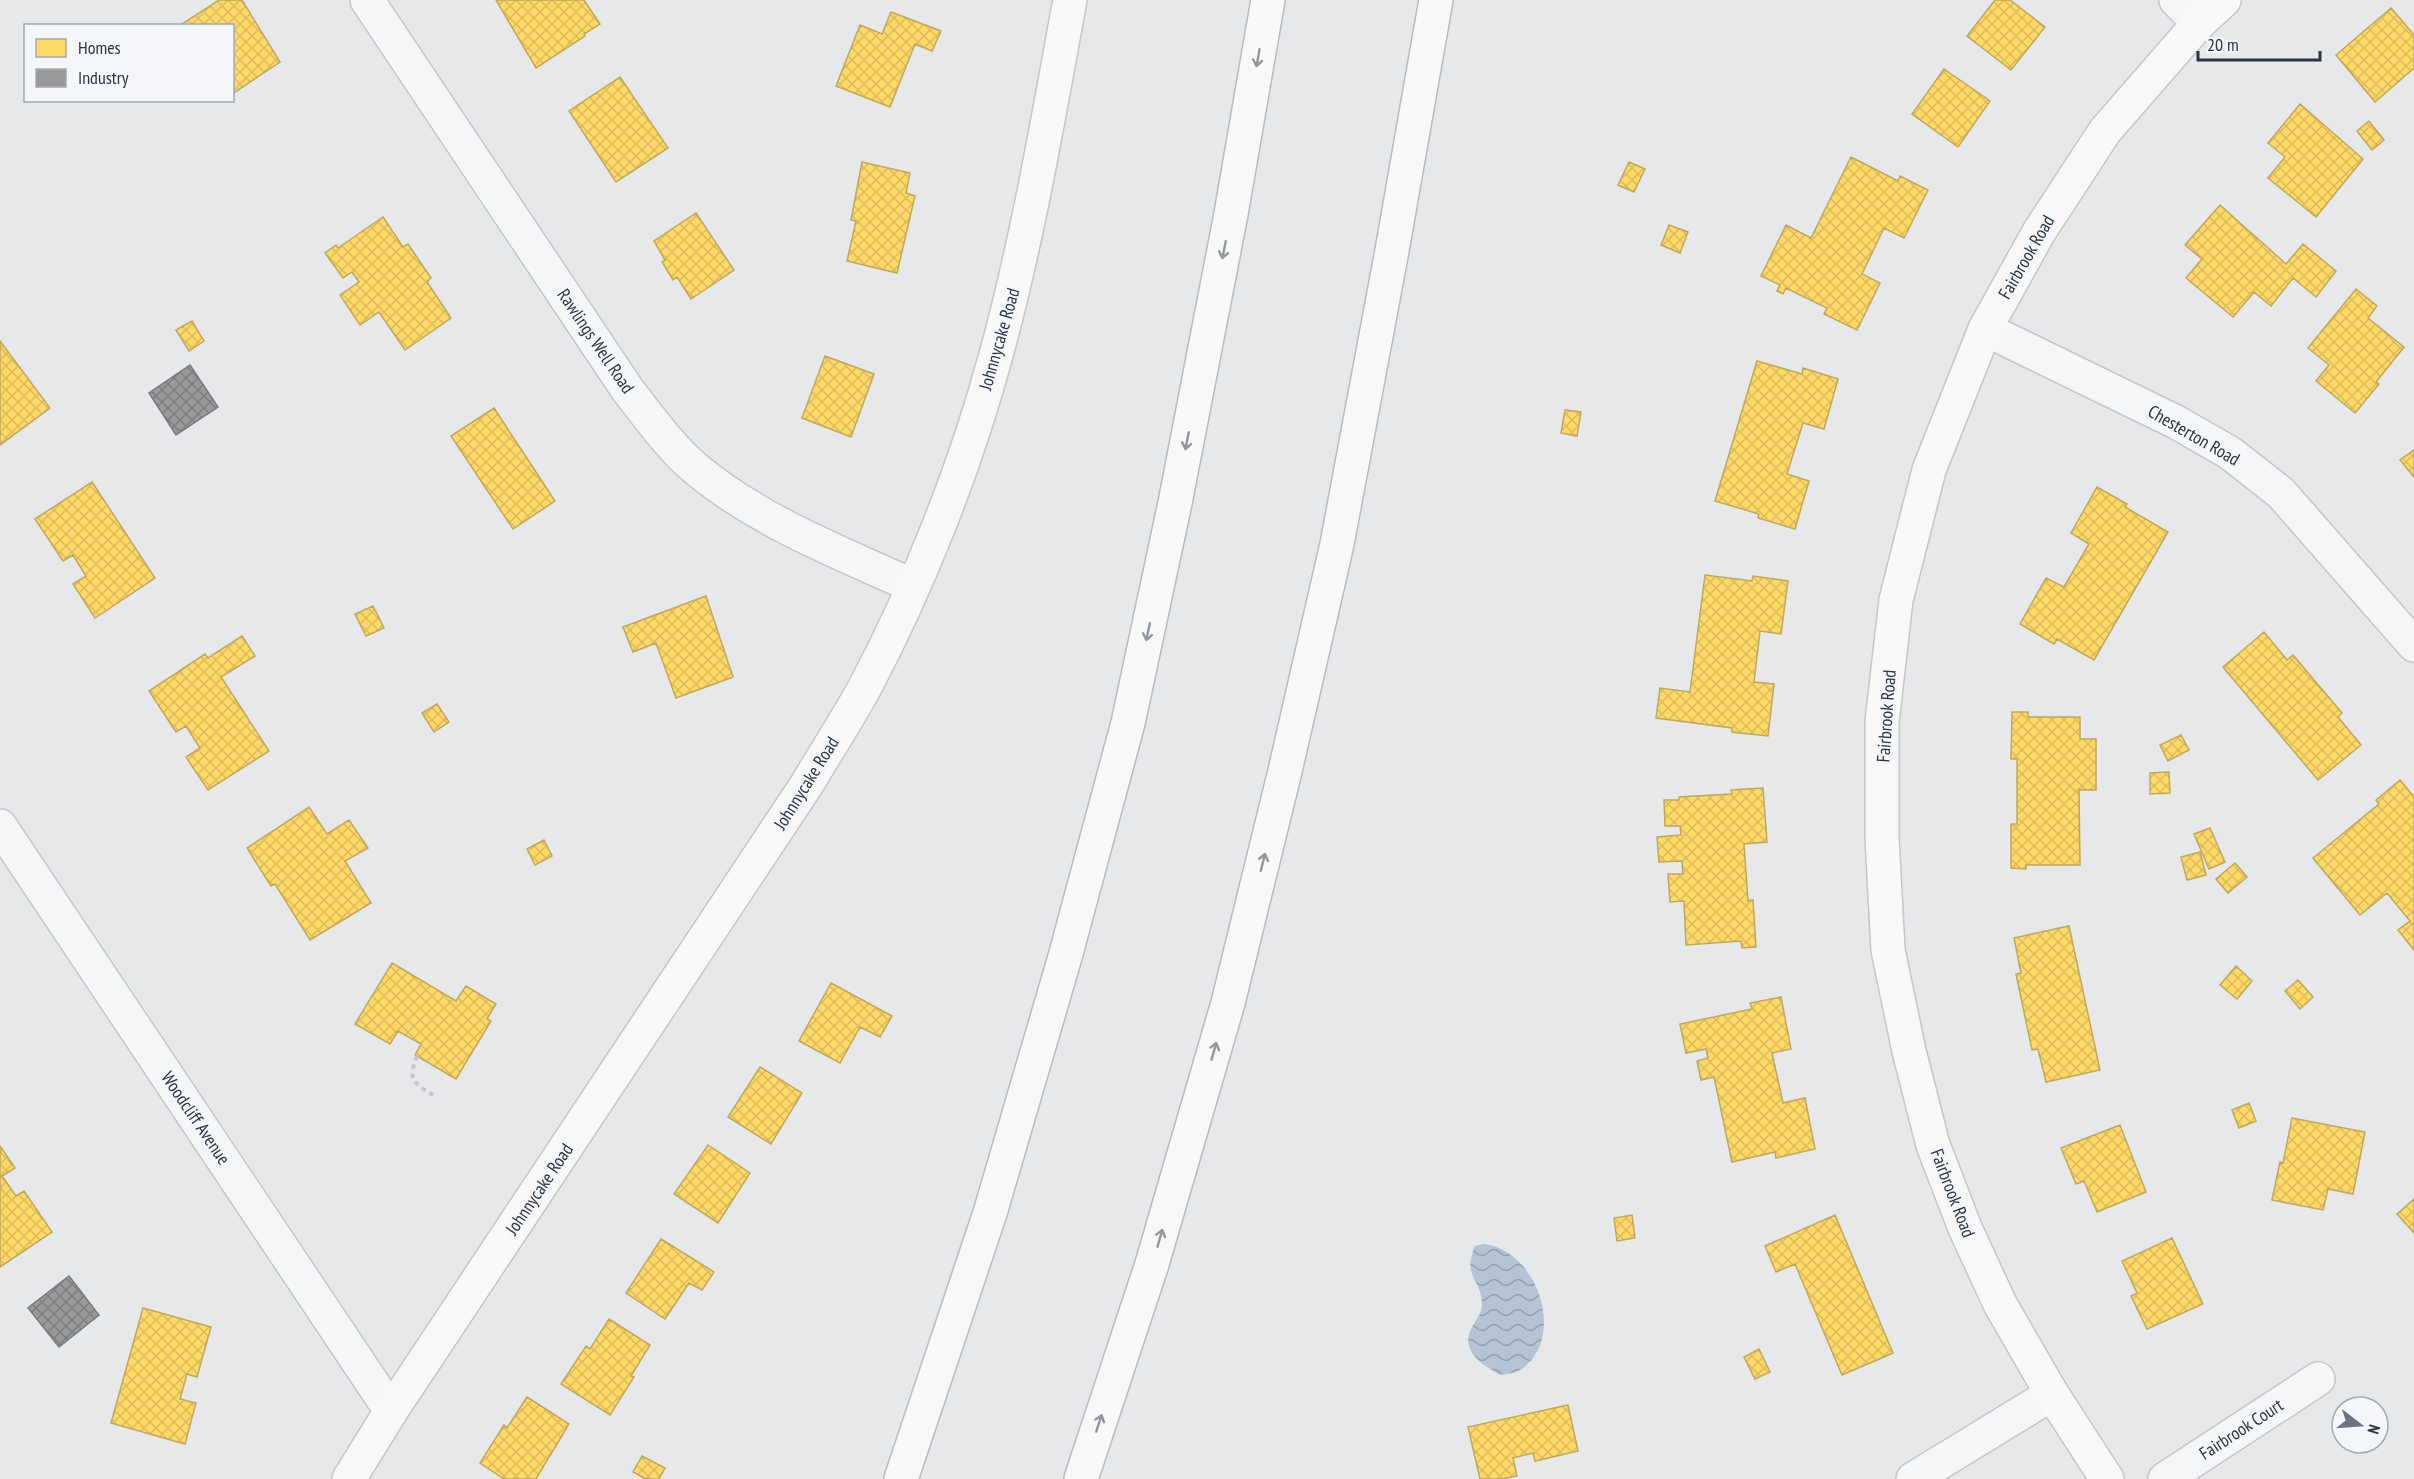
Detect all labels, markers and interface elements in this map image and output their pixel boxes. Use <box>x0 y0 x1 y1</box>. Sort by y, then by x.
legend <box>24 24 234 102</box>
scale bar <box>2198 24 2320 62</box>
text: 20 m <box>2207 33 2239 56</box>
text: Homes <box>78 36 121 59</box>
one-way arrow <box>1252 47 1263 67</box>
text: Industry <box>78 66 129 89</box>
street label: Fairbrook Road <box>1993 211 2059 303</box>
one-way arrow <box>1218 239 1229 259</box>
street label: Rawlings Well Road <box>552 284 640 398</box>
street label: Johnnycake Road <box>973 285 1025 394</box>
street label: Chesterton Road <box>2144 399 2244 471</box>
one-way arrow <box>1181 431 1192 450</box>
one-way arrow <box>1141 622 1153 641</box>
street label: Fairbrook Road <box>1871 669 1901 763</box>
street label: Johnnycake Road <box>768 732 844 834</box>
one-way arrow <box>1257 853 1269 872</box>
one-way arrow <box>1209 1042 1220 1061</box>
street label: Woodcliff Avenue <box>156 1067 236 1169</box>
street label: Johnnycake Road <box>500 1139 578 1240</box>
street label: Fairbrook Road <box>1926 1146 1980 1240</box>
one-way arrow <box>1155 1229 1166 1248</box>
street label: Fairbrook Court <box>2195 1393 2287 1465</box>
north arrow <box>2330 1395 2390 1455</box>
one-way arrow <box>1095 1414 1106 1433</box>
text: N <box>2364 1422 2385 1436</box>

